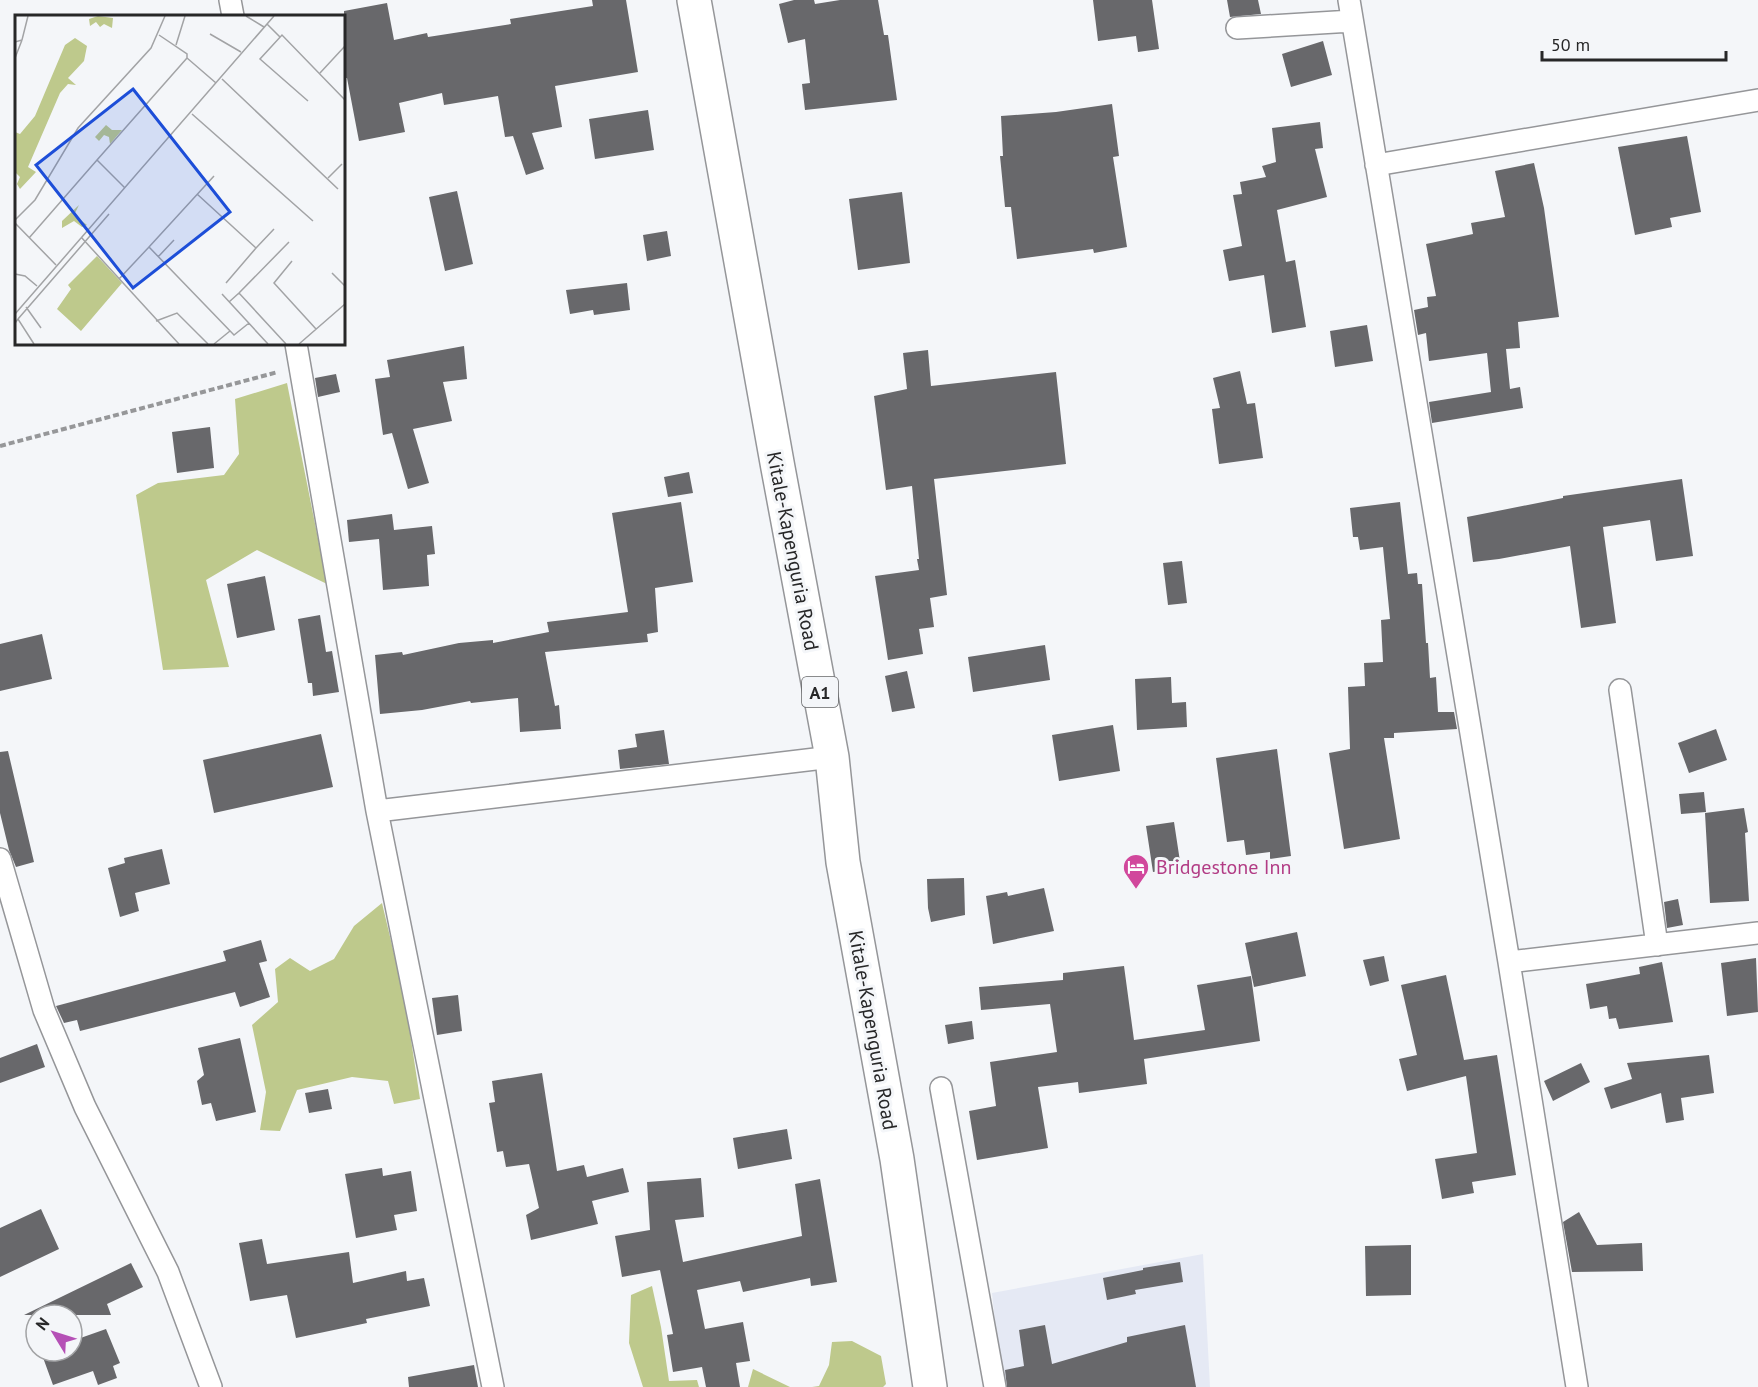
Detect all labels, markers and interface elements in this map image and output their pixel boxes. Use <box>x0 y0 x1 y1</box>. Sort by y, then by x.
inset map <box>15 15 345 345</box>
scale bar <box>1542 24 1726 62</box>
text: 50 m <box>1551 33 1590 56</box>
street label: Kitale-Kapenguria Road <box>761 449 825 653</box>
road number: A1 <box>802 677 838 707</box>
hotel icon: Bridgestone Inn <box>1121 852 1151 890</box>
place label: Bridgestone Inn <box>1156 854 1291 880</box>
street label: Kitale-Kapenguria Road <box>843 928 903 1132</box>
north arrow <box>24 1303 84 1363</box>
text: N <box>31 1313 53 1334</box>

